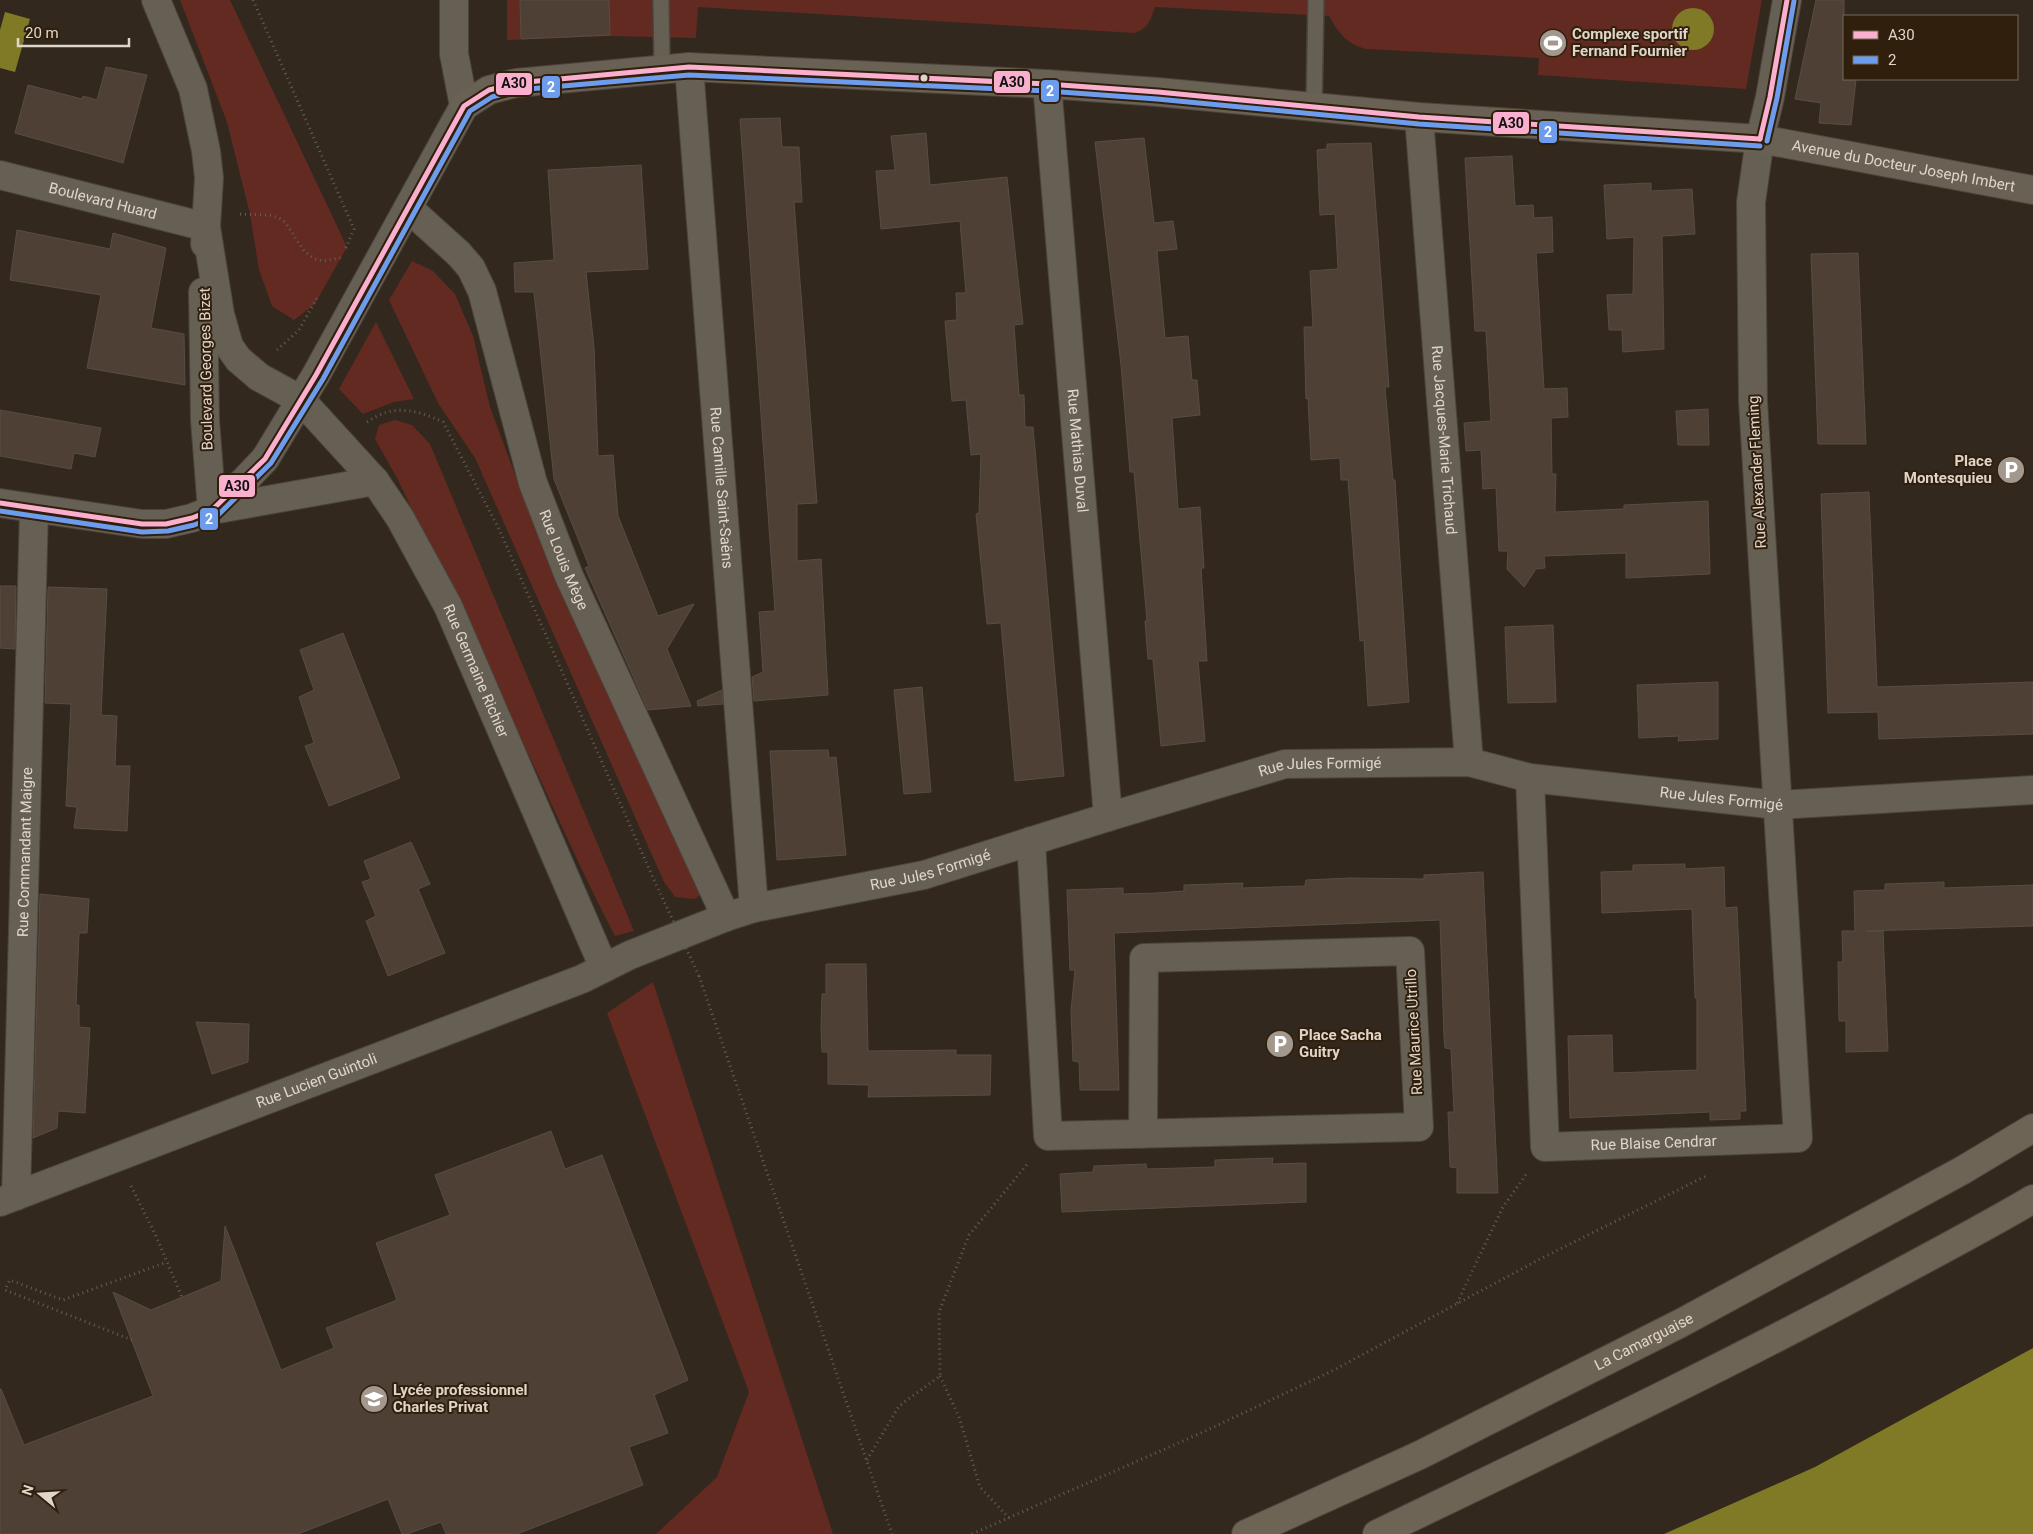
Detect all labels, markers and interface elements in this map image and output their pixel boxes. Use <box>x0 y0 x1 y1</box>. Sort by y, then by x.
scale bar <box>18 15 129 47</box>
legend <box>1843 15 2018 80</box>
text: 20 m <box>25 24 59 42</box>
place label: Complexe sportif Fernand Fournier <box>1572 25 1689 60</box>
text: A30 <box>1888 26 1915 44</box>
sports icon: Complexe sportif Fernand Fournier <box>1538 28 1568 58</box>
text: 2 <box>1888 51 1896 69</box>
line badge: A30 <box>993 70 1031 94</box>
line badge: A30 <box>495 72 533 96</box>
unlabelled marker <box>919 73 929 83</box>
text: A30 <box>999 74 1025 90</box>
text: A30 <box>501 75 527 91</box>
line badge: 2 <box>541 75 561 99</box>
text: 2 <box>547 79 555 95</box>
line badge: 2 <box>1040 79 1060 103</box>
text: 2 <box>1046 83 1054 99</box>
line badge: A30 <box>1492 111 1530 135</box>
text: A30 <box>1498 115 1524 131</box>
line badge: 2 <box>1538 120 1558 144</box>
text: 2 <box>1544 124 1552 140</box>
street label: Avenue du Docteur Joseph Imbert <box>1791 136 2017 195</box>
street label: Boulevard Huard <box>47 179 159 223</box>
street label: Boulevard Georges Bizet <box>196 287 216 451</box>
street label: Rue Jacques-Marie Trichaud <box>1428 345 1460 535</box>
street label: Rue Mathias Duval <box>1063 388 1092 513</box>
street label: Rue Alexander Fleming <box>1744 395 1770 549</box>
street label: Rue Camille Saint-Saëns <box>706 406 737 569</box>
place label: Place Montesquieu <box>1904 452 1992 487</box>
parking icon: Place Montesquieu <box>1996 455 2026 485</box>
line badge: A30 <box>218 474 256 498</box>
text: A30 <box>224 478 250 494</box>
line badge: 2 <box>199 507 219 531</box>
street label: Rue Louis Mège <box>535 507 592 613</box>
text: 2 <box>205 511 213 527</box>
street label: Rue Germaine Richier <box>439 602 513 740</box>
street label: Rue Jules Formigé <box>1256 754 1382 780</box>
street label: Rue Commandant Maigre <box>14 767 36 937</box>
street label: Rue Jules Formigé <box>1659 783 1784 814</box>
street label: Rue Jules Formigé <box>869 846 993 894</box>
street label: Rue Maurice Utrillo <box>1402 969 1426 1095</box>
place label: Place Sacha Guitry <box>1299 1026 1382 1061</box>
parking icon: Place Sacha Guitry <box>1265 1029 1295 1059</box>
street label: Rue Lucien Guintoli <box>254 1049 379 1112</box>
street label: Rue Blaise Cendrar <box>1590 1132 1717 1154</box>
street label: La Camarguaise <box>1591 1309 1696 1374</box>
place label: Lycée professionnel Charles Privat <box>393 1381 528 1416</box>
school or university icon: Lycée professionnel Charles Privat <box>359 1384 389 1414</box>
north arrow <box>15 1469 65 1519</box>
text: N <box>18 1483 37 1497</box>

